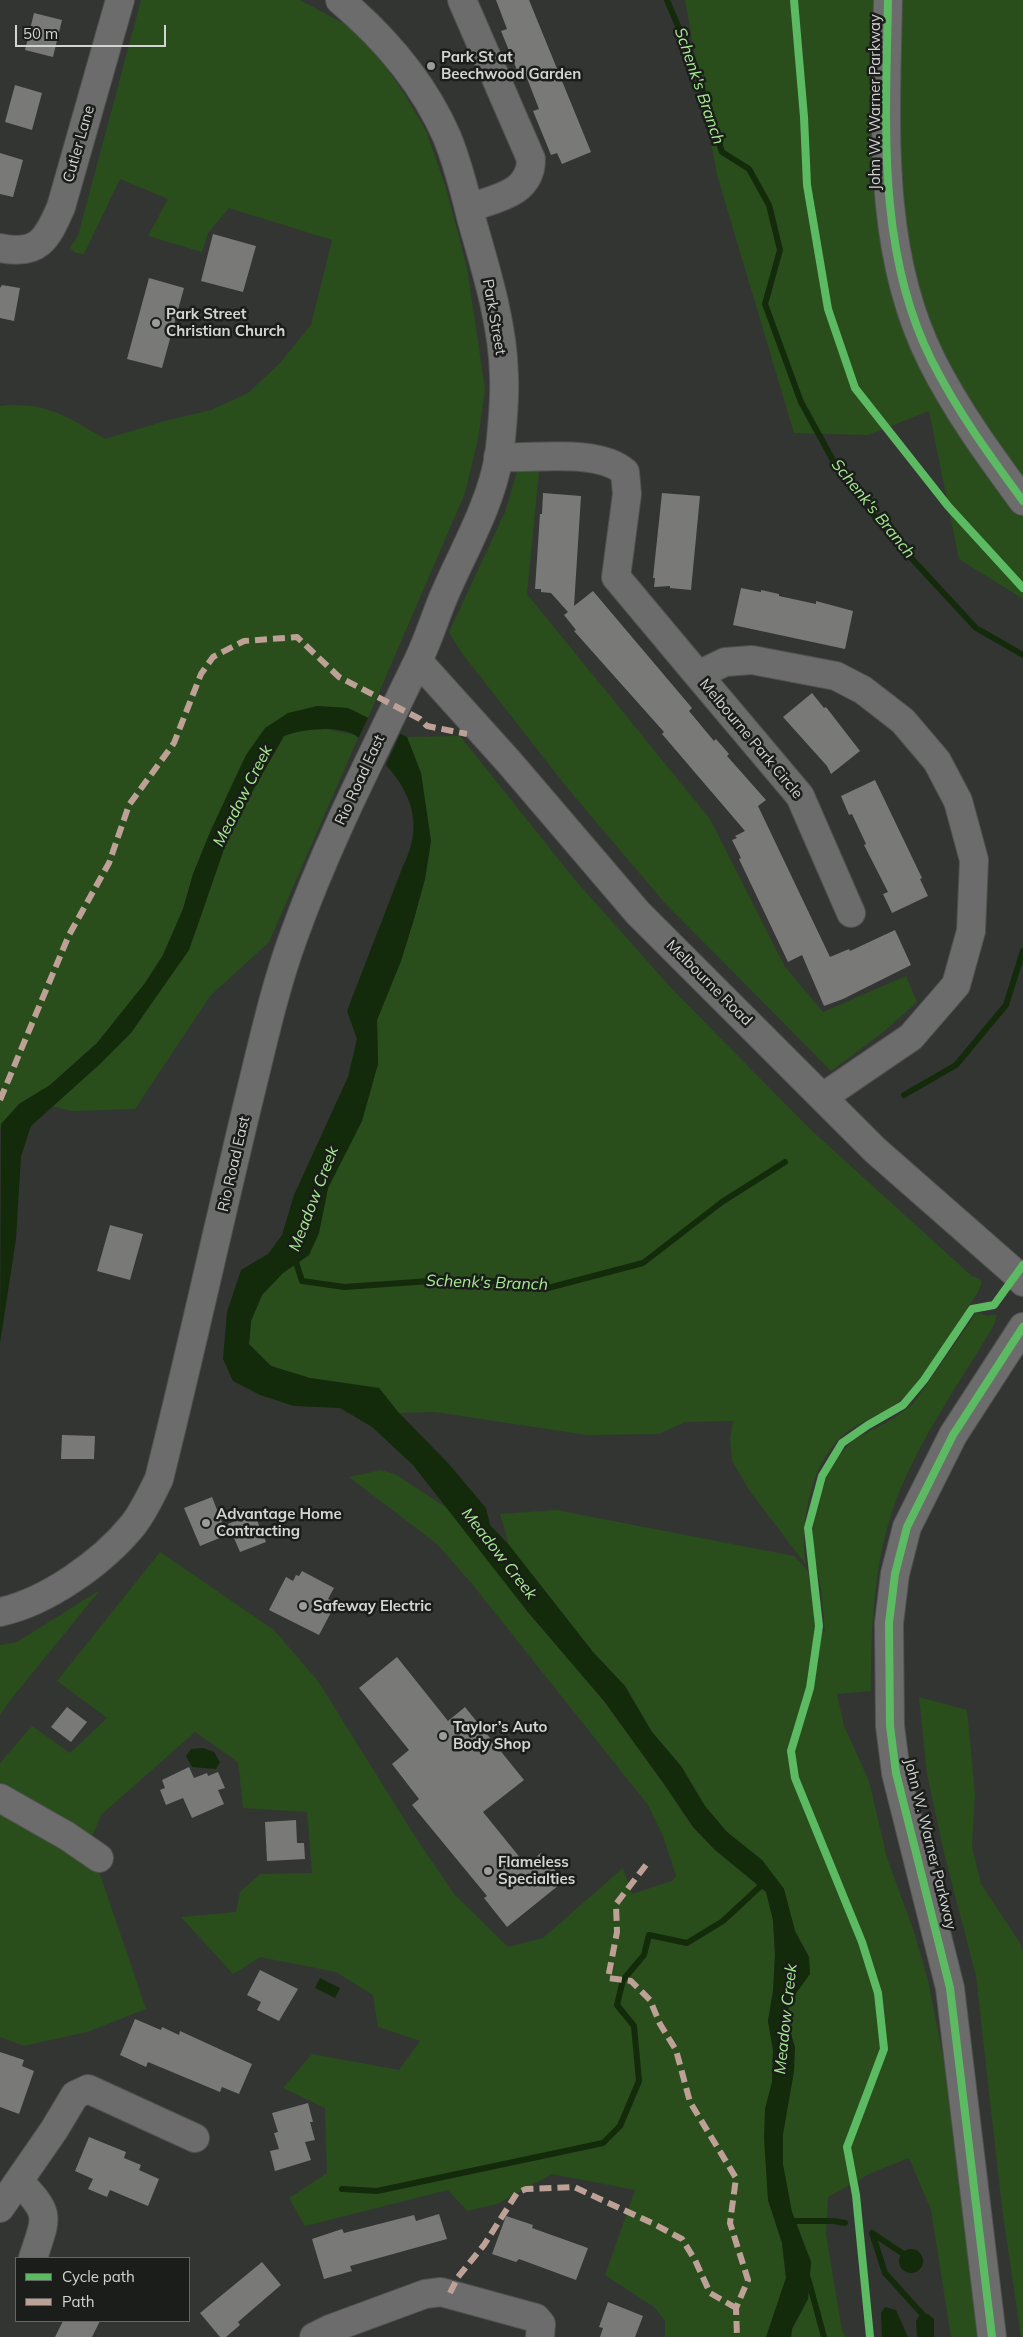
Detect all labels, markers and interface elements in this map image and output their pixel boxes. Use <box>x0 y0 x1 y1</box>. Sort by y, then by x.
street label: John W. Warner Parkway <box>866 14 884 190</box>
scale bar <box>18 15 169 47</box>
text: 50 m <box>23 24 58 43</box>
water label: Schenk's Branch <box>670 25 728 147</box>
place label: Park St at Beechwood Garden <box>441 48 581 83</box>
marker: Park St at Beechwood Garden <box>425 60 437 72</box>
street label: Cutler Lane <box>59 103 99 185</box>
street label: Park Street <box>478 278 510 356</box>
place label: Park Street Christian Church <box>166 305 285 340</box>
marker: Park Street Christian Church <box>150 317 162 329</box>
water label: Schenk's Branch <box>827 456 919 562</box>
street label: Melbourne Park Circle <box>696 675 806 803</box>
street label: Rio Road East <box>331 732 389 828</box>
water label: Meadow Creek <box>209 742 277 850</box>
street label: Melbourne Road <box>662 936 756 1030</box>
street label: Rio Road East <box>214 1115 254 1213</box>
water label: Meadow Creek <box>285 1144 343 1254</box>
water label: Schenk's Branch <box>426 1271 548 1295</box>
water label: Meadow Creek <box>457 1504 541 1604</box>
place label: Advantage Home Contracting <box>216 1505 342 1540</box>
marker: Advantage Home Contracting <box>200 1517 212 1529</box>
place label: Safeway Electric <box>313 1597 432 1615</box>
marker: Safeway Electric <box>297 1600 309 1612</box>
place label: Taylor’s Auto Body Shop <box>453 1718 547 1753</box>
marker: Taylor’s Auto Body Shop <box>437 1730 449 1742</box>
street label: John W. Warner Parkway <box>900 1756 960 1932</box>
place label: Flameless Specialties <box>498 1853 575 1888</box>
marker: Flameless Specialties <box>482 1865 494 1877</box>
water label: Meadow Creek <box>771 1963 801 2075</box>
legend <box>15 2257 190 2322</box>
text: Cycle path <box>62 2267 135 2286</box>
text: Path <box>62 2292 94 2311</box>

